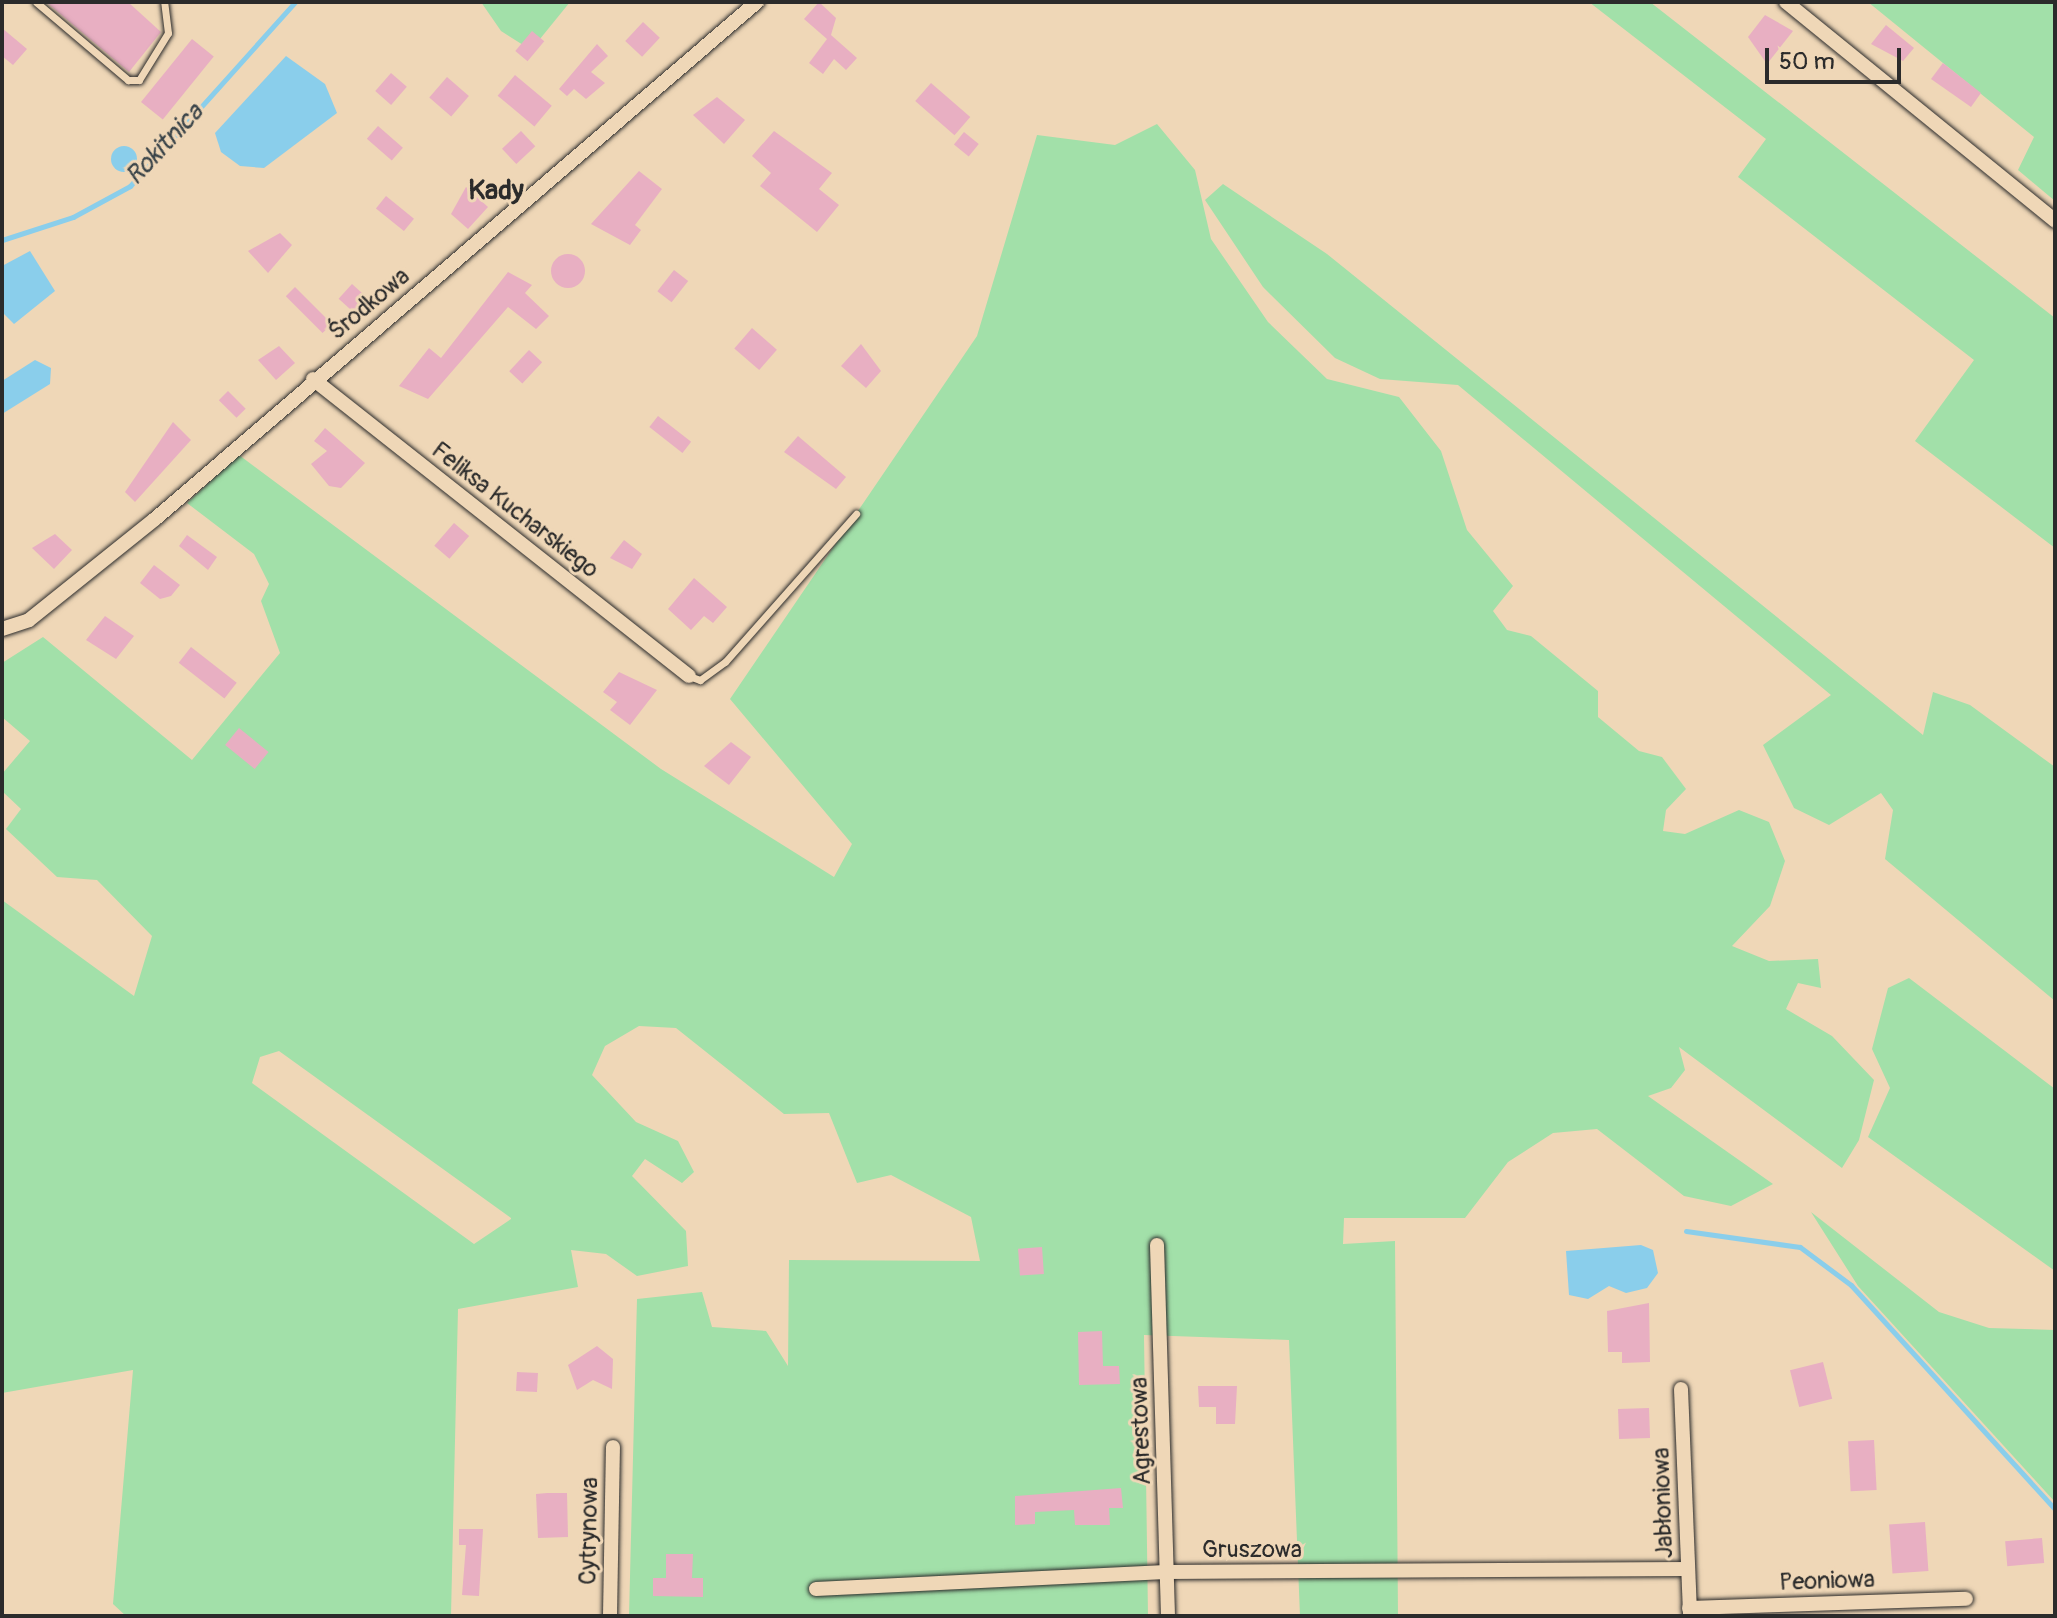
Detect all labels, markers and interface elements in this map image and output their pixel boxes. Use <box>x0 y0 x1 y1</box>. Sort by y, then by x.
scale bar <box>1769 32 1905 82</box>
text: 50 m <box>1779 47 1835 76</box>
water label: Rokitnica <box>120 98 210 192</box>
district label: Kady <box>468 174 524 208</box>
street label: Środkowa <box>323 262 415 346</box>
street label: Feliksa Kucharskiego <box>426 436 604 584</box>
street label: Agrestowa <box>1125 1377 1157 1485</box>
street label: Jabłoniowa <box>1647 1447 1679 1559</box>
street label: Cytrynowa <box>574 1477 604 1585</box>
street label: Gruszowa <box>1202 1536 1302 1564</box>
street label: Peoniowa <box>1779 1565 1875 1597</box>

